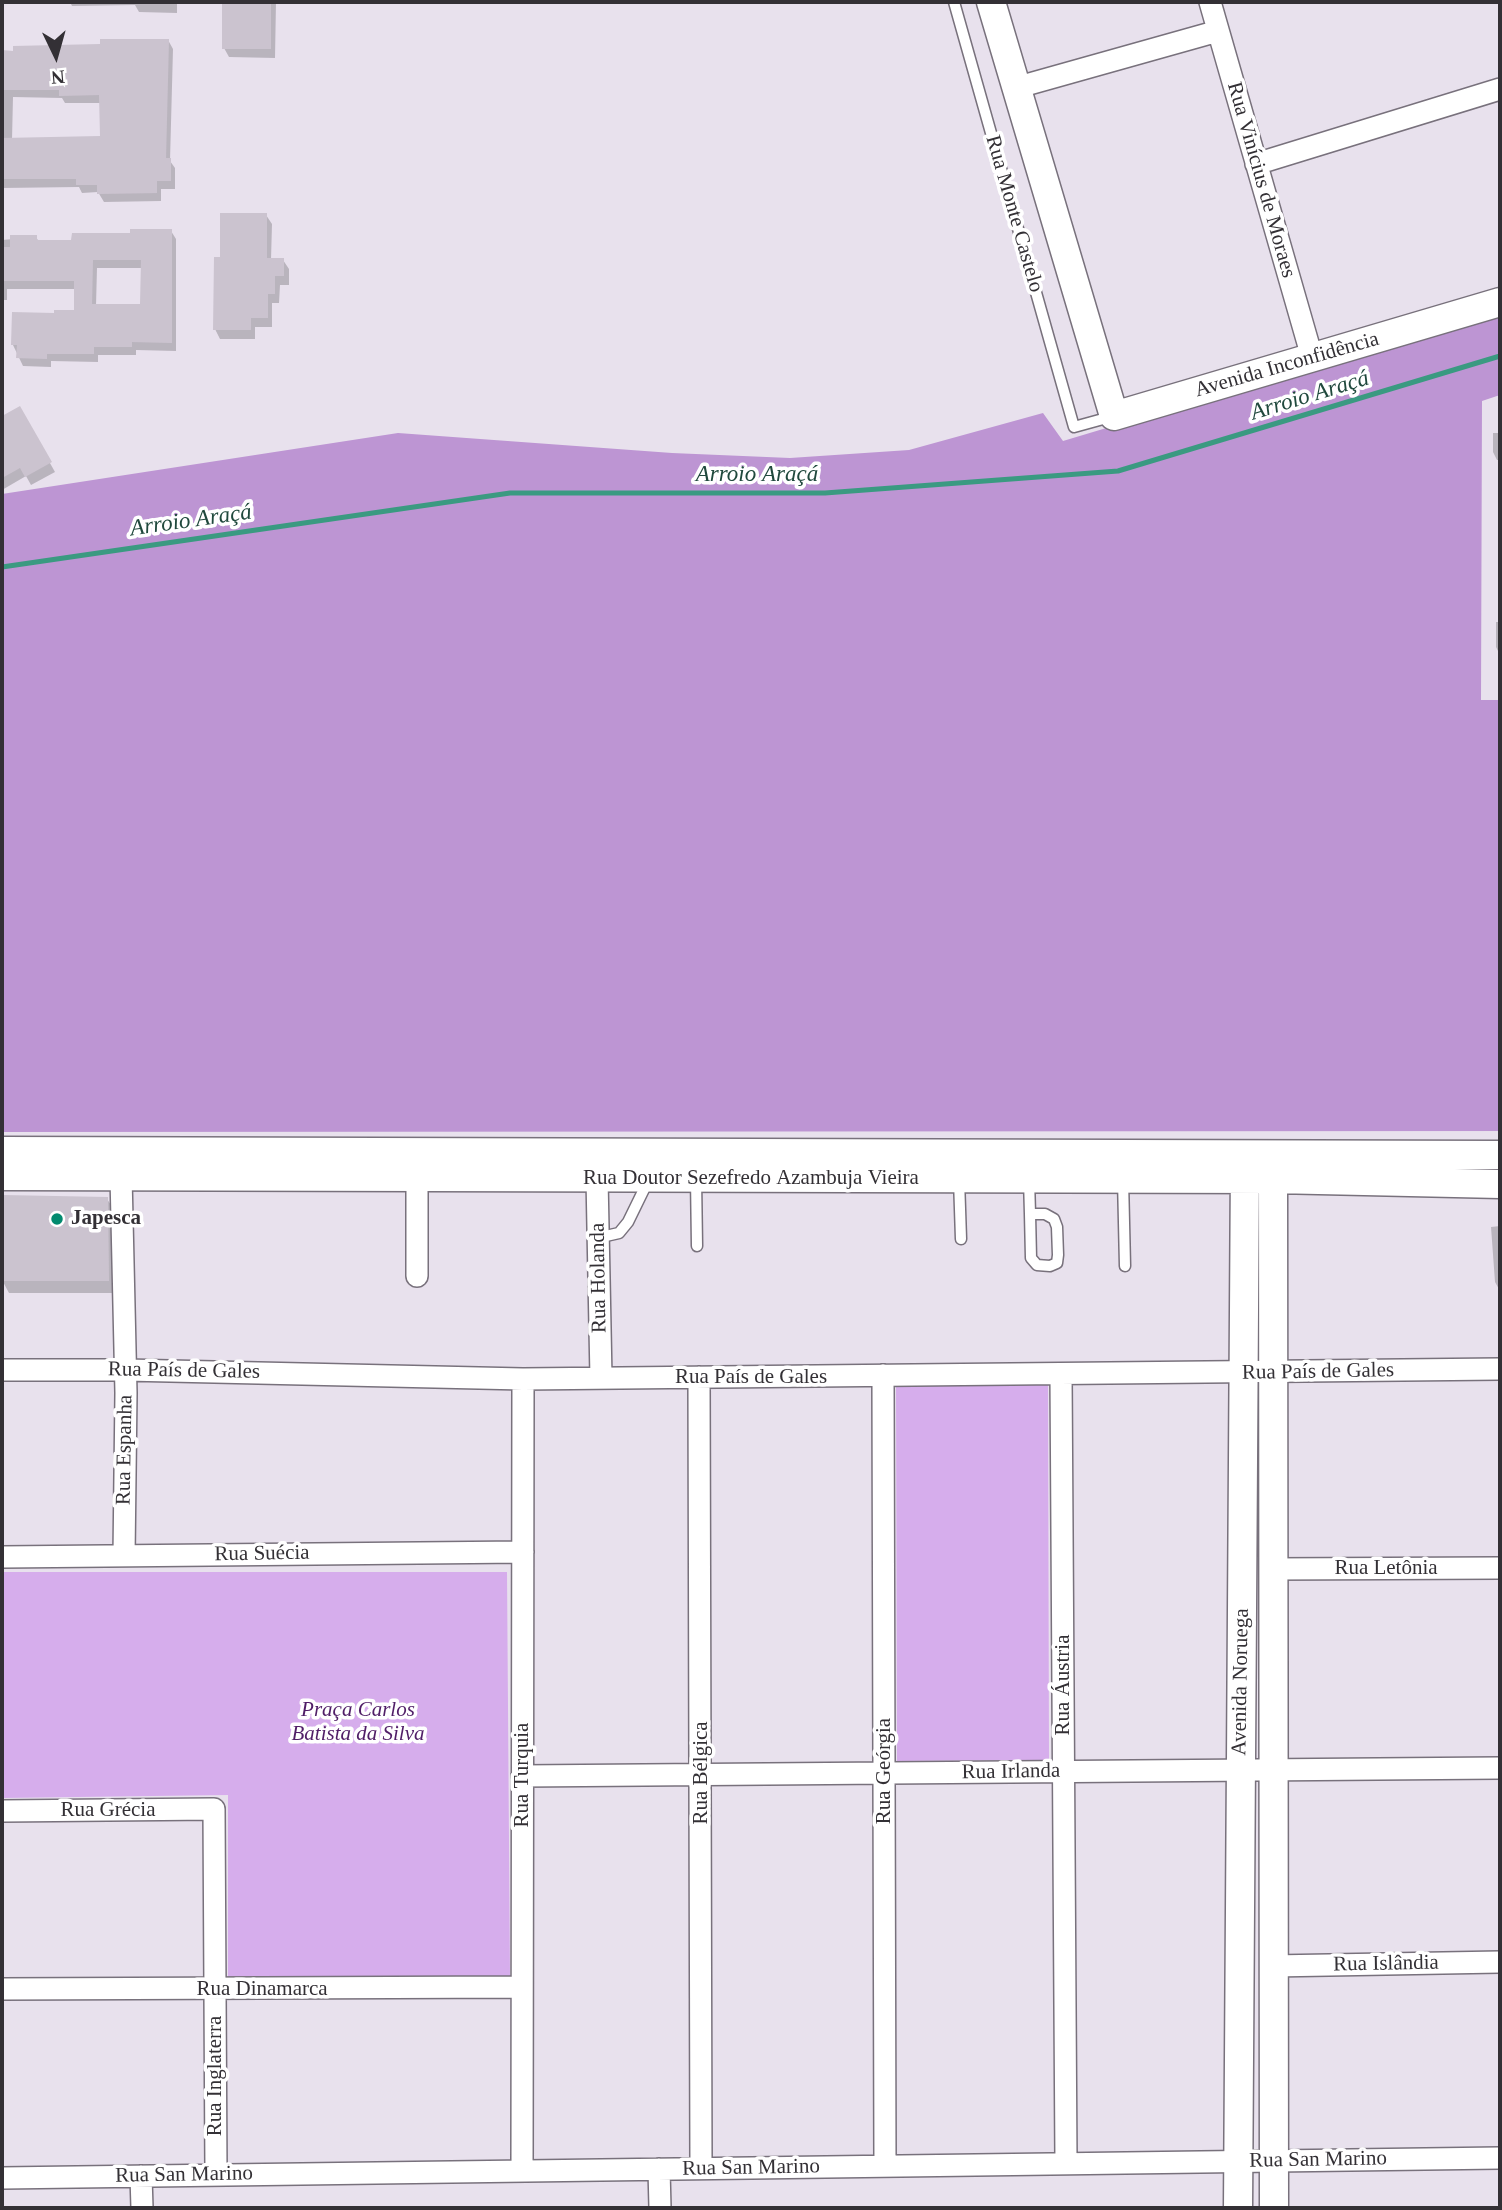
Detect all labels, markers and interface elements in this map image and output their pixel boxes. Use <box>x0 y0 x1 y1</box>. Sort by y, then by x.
north arrow <box>21 21 91 91</box>
text: N <box>50 66 66 88</box>
street label: Rua Vinícius de Moraes <box>1221 79 1301 281</box>
street label: Rua Monte Castelo <box>980 133 1048 295</box>
street label: Avenida Inconfidência <box>1192 327 1382 403</box>
water label: Arroio Araçá <box>1247 365 1373 427</box>
water label: Arroio Araçá <box>696 461 818 489</box>
water label: Arroio Araçá <box>128 499 254 543</box>
street label: Rua Doutor Sezefredo Azambuja Vieira <box>583 1165 919 1191</box>
place label: Japesca <box>71 1206 141 1232</box>
marker: Japesca <box>49 1211 65 1227</box>
street label: Rua Holanda <box>585 1223 613 1333</box>
street label: Rua País de Gales <box>108 1357 260 1385</box>
street label: Rua País de Gales <box>1242 1358 1394 1386</box>
street label: Rua País de Gales <box>675 1364 827 1390</box>
street label: Rua Espanha <box>111 1395 139 1505</box>
street label: Rua Suécia <box>214 1541 310 1567</box>
street label: Rua Letônia <box>1334 1555 1438 1581</box>
street label: Avenida Noruega <box>1227 1608 1255 1756</box>
street label: Rua Áustria <box>1050 1635 1076 1735</box>
park label: Praça Carlos Batista da Silva <box>292 1697 424 1747</box>
street label: Rua Geórgia <box>871 1718 897 1824</box>
street label: Rua Bélgica <box>688 1721 714 1825</box>
street label: Rua Turquia <box>509 1723 535 1827</box>
street label: Rua Irlanda <box>962 1759 1060 1785</box>
street label: Rua Grécia <box>60 1797 156 1823</box>
street label: Rua Islândia <box>1333 1950 1439 1978</box>
street label: Rua Dinamarca <box>196 1976 328 2002</box>
street label: Rua Inglaterra <box>202 2016 228 2136</box>
street label: Rua San Marino <box>1249 2146 1387 2174</box>
street label: Rua San Marino <box>682 2154 820 2182</box>
street label: Rua San Marino <box>115 2161 253 2189</box>

